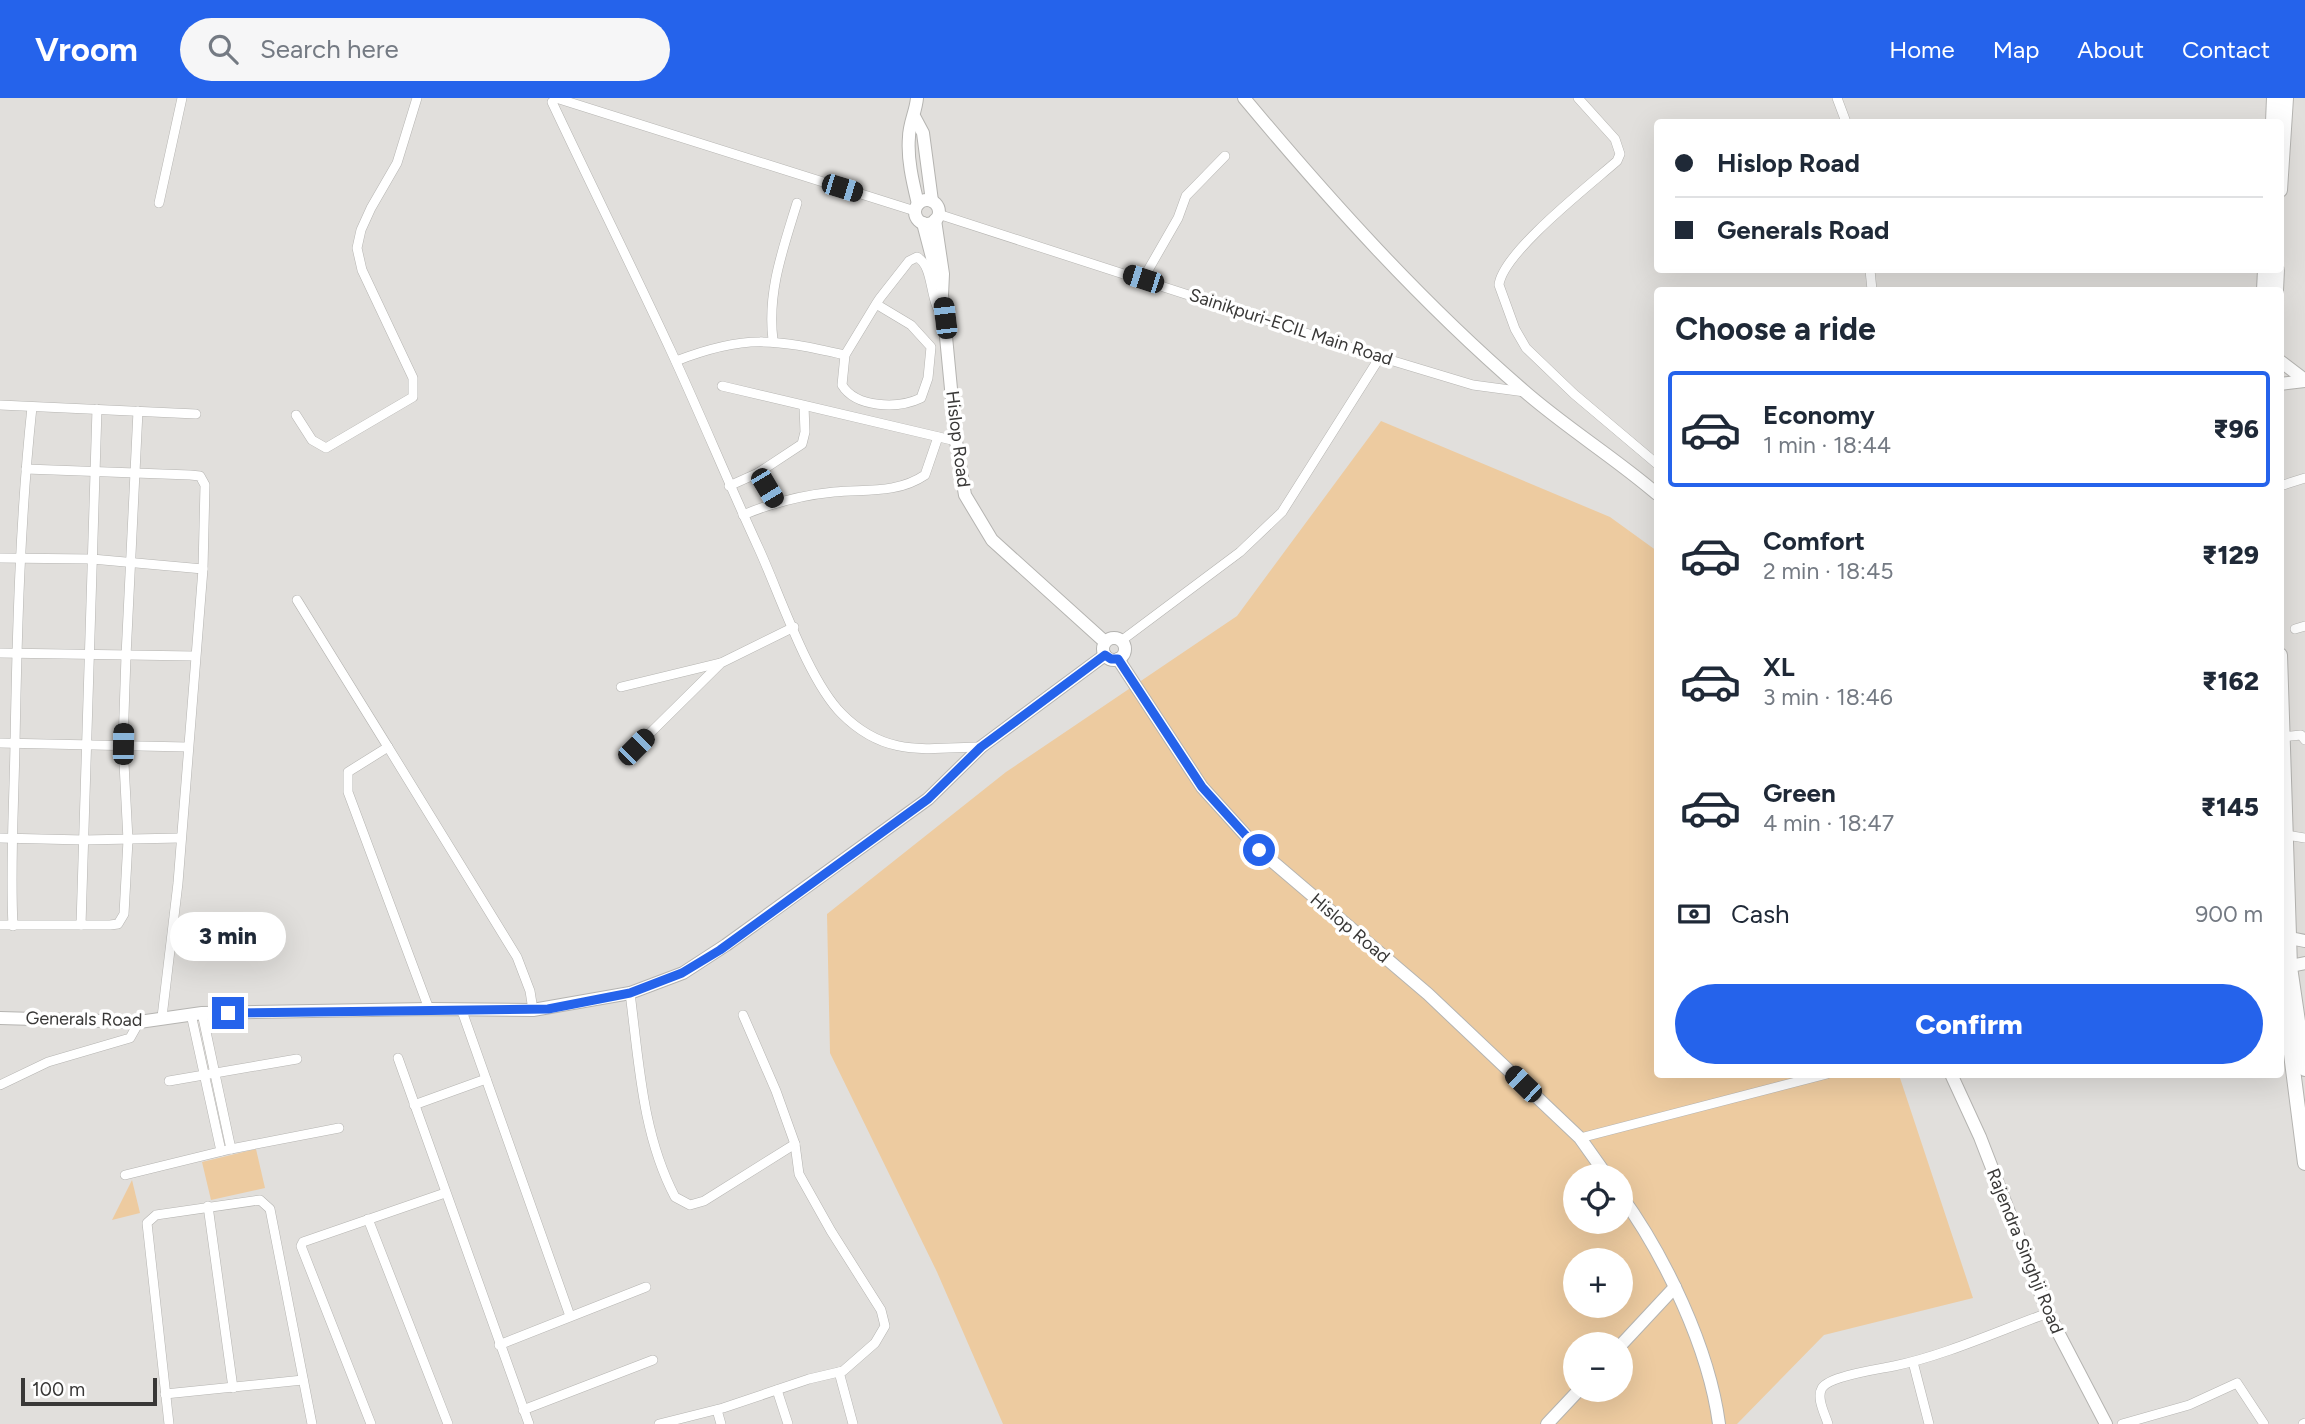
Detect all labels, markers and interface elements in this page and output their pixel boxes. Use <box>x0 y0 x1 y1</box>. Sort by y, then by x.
search box <box>180 18 670 81</box>
text: Vroom <box>35 30 138 69</box>
icon: search <box>204 30 242 68</box>
text: Search here <box>260 33 399 65</box>
text: Home <box>1889 35 1955 64</box>
text: Map <box>1993 35 2039 64</box>
text: About <box>2077 35 2144 64</box>
text: Contact <box>2182 35 2270 64</box>
text: Hislop Road <box>1717 147 1860 179</box>
car <box>819 172 866 204</box>
text: Generals Road <box>1717 214 1890 246</box>
car <box>1120 263 1167 295</box>
street label: Sainikpuri-ECIL Main Road <box>1186 284 1396 370</box>
car <box>933 296 958 340</box>
text: Choose a ride <box>1675 310 1876 348</box>
street label: Hislop Road <box>941 390 975 488</box>
icon: car <box>1679 398 1742 461</box>
text: Economy <box>1763 399 1875 431</box>
text: ₹96 <box>2213 413 2259 445</box>
text: 1 min · 18:44 <box>1763 431 1891 459</box>
car <box>748 465 787 511</box>
icon: car <box>1679 524 1742 587</box>
text: Comfort <box>1763 525 1865 557</box>
text: ₹129 <box>2202 539 2259 571</box>
text: 2 min · 18:45 <box>1763 557 1893 585</box>
icon: car <box>1679 650 1742 713</box>
text: XL <box>1763 651 1795 683</box>
text: ₹162 <box>2202 665 2259 697</box>
text: 3 min · 18:46 <box>1763 683 1893 711</box>
car <box>113 723 134 765</box>
car <box>614 725 659 769</box>
icon: car <box>1679 776 1742 839</box>
text: Green <box>1763 777 1836 809</box>
text: ₹145 <box>2201 791 2259 823</box>
text: 4 min · 18:47 <box>1763 809 1894 837</box>
route start <box>1243 834 1275 866</box>
street label: Hislop Road <box>1306 888 1394 968</box>
icon: cash <box>1675 895 1713 933</box>
text: Cash <box>1731 898 1790 930</box>
text: 900 m <box>2195 900 2263 928</box>
callout: 3 min <box>170 912 286 960</box>
text: 3 min <box>199 922 257 950</box>
button: Confirm <box>1675 984 2263 1064</box>
route end <box>212 997 244 1029</box>
street label: Generals Road <box>25 1007 143 1031</box>
car <box>1501 1062 1546 1106</box>
map controls <box>1563 1164 1633 1402</box>
button: locate <box>1563 1164 1633 1234</box>
street label: Rajendra Singhji Road <box>1982 1165 2068 1337</box>
button: + <box>1563 1248 1633 1318</box>
button: − <box>1563 1332 1633 1402</box>
scale bar <box>21 1375 158 1407</box>
text: 100 m <box>32 1378 85 1401</box>

